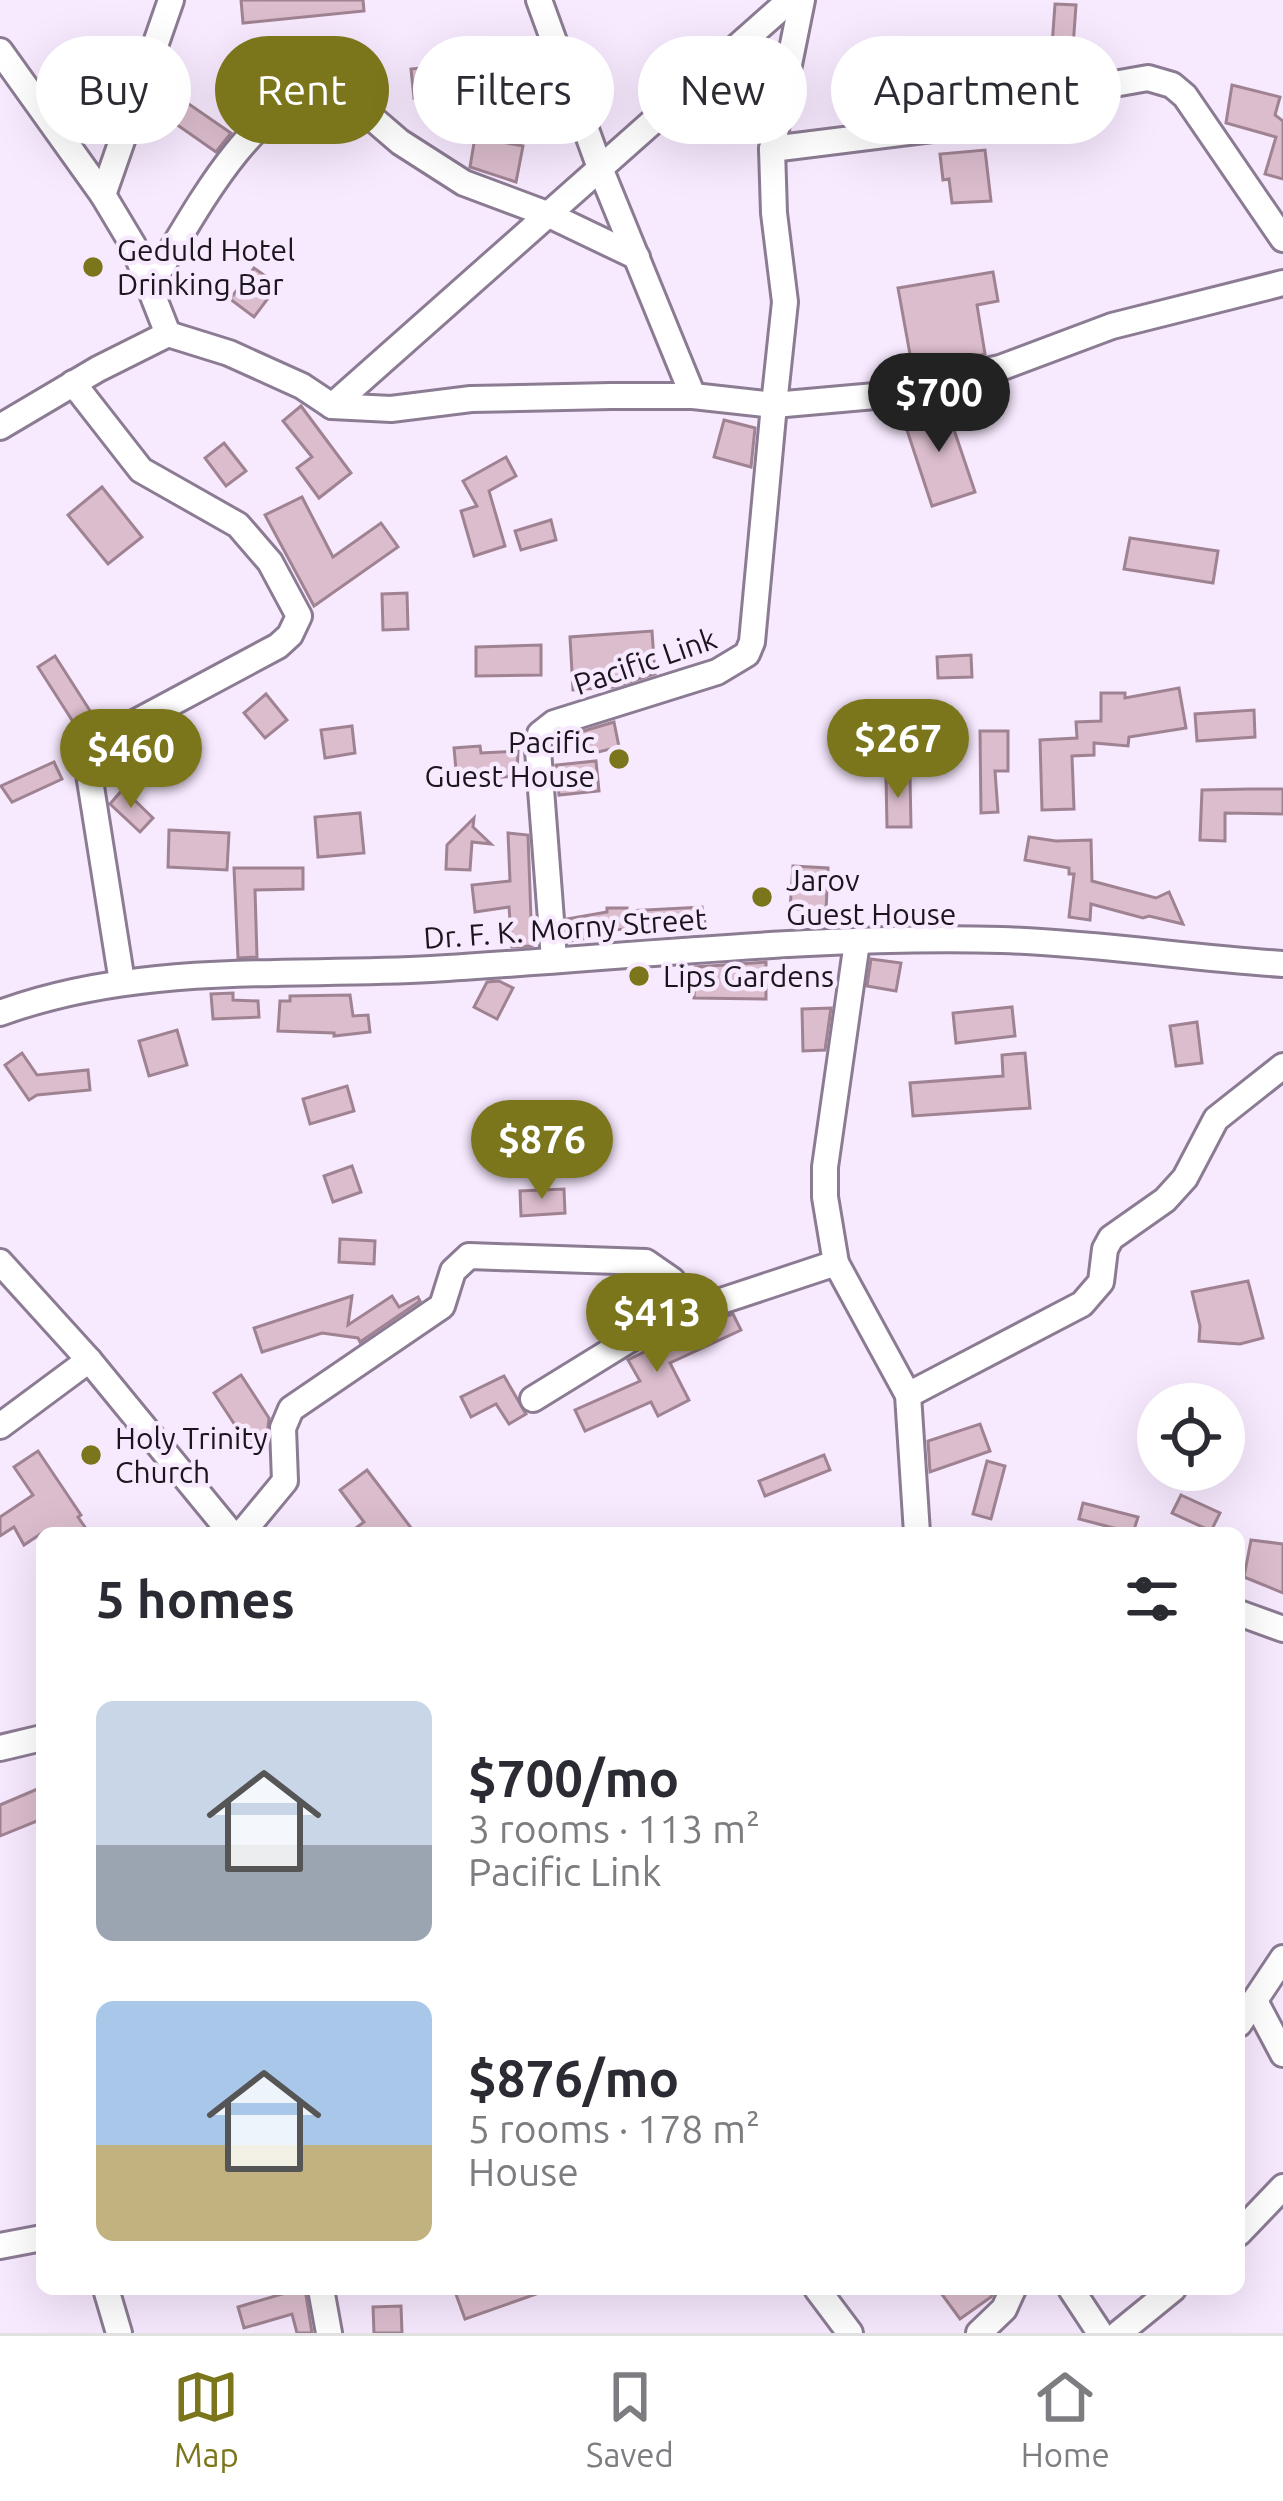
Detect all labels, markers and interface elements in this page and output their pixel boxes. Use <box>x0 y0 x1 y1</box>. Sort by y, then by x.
chip: Buy <box>36 36 191 144</box>
chip: Rent <box>215 36 389 144</box>
chip: Filters <box>413 36 614 144</box>
chip: New <box>638 36 807 144</box>
chip: Apartment <box>831 36 1121 144</box>
place label: Geduld Hotel Drinking Bar <box>117 233 295 301</box>
marker: Geduld Hotel Drinking Bar <box>80 254 106 280</box>
pin: $700 <box>868 353 1010 455</box>
text: $700 <box>895 370 983 413</box>
street label: Pacific Link <box>569 621 721 701</box>
pin: $267 <box>827 699 969 801</box>
pin: $460 <box>60 709 202 811</box>
text: $267 <box>854 716 942 759</box>
place label: Pacific Guest House <box>425 725 595 793</box>
text: $460 <box>87 726 175 769</box>
marker: Pacific Guest House <box>606 746 632 772</box>
place label: Jarov Guest House <box>786 863 956 931</box>
marker: Jarov Guest House <box>749 884 775 910</box>
street label: Dr. F. K. Morny Street <box>422 901 708 955</box>
place label: Lips Gardens <box>663 959 834 993</box>
marker: Lips Gardens <box>626 963 652 989</box>
pin: $876 <box>471 1100 613 1202</box>
text: $876 <box>498 1117 586 1160</box>
pin: $413 <box>586 1273 728 1375</box>
text: $413 <box>613 1290 701 1333</box>
map controls <box>1137 1383 1245 1491</box>
button: locate <box>1137 1383 1245 1491</box>
place label: Holy Trinity Church <box>115 1421 268 1489</box>
marker: Holy Trinity Church <box>78 1442 104 1468</box>
icon: filters <box>1119 1566 1185 1632</box>
text: 5 homes <box>96 1570 295 1628</box>
icon: home <box>192 1749 336 1893</box>
text: $700/mo <box>468 1749 679 1807</box>
text: 3 rooms · 113 m² <box>468 1807 760 1850</box>
text: Pacific Link <box>468 1850 661 1893</box>
icon: home <box>192 2049 336 2193</box>
text: $876/mo <box>468 2049 679 2107</box>
text: 5 rooms · 178 m² <box>468 2107 760 2150</box>
text: House <box>468 2150 579 2193</box>
tab: Map <box>173 2364 239 2473</box>
tab: Saved <box>586 2364 674 2473</box>
tab: Home <box>1021 2364 1110 2473</box>

